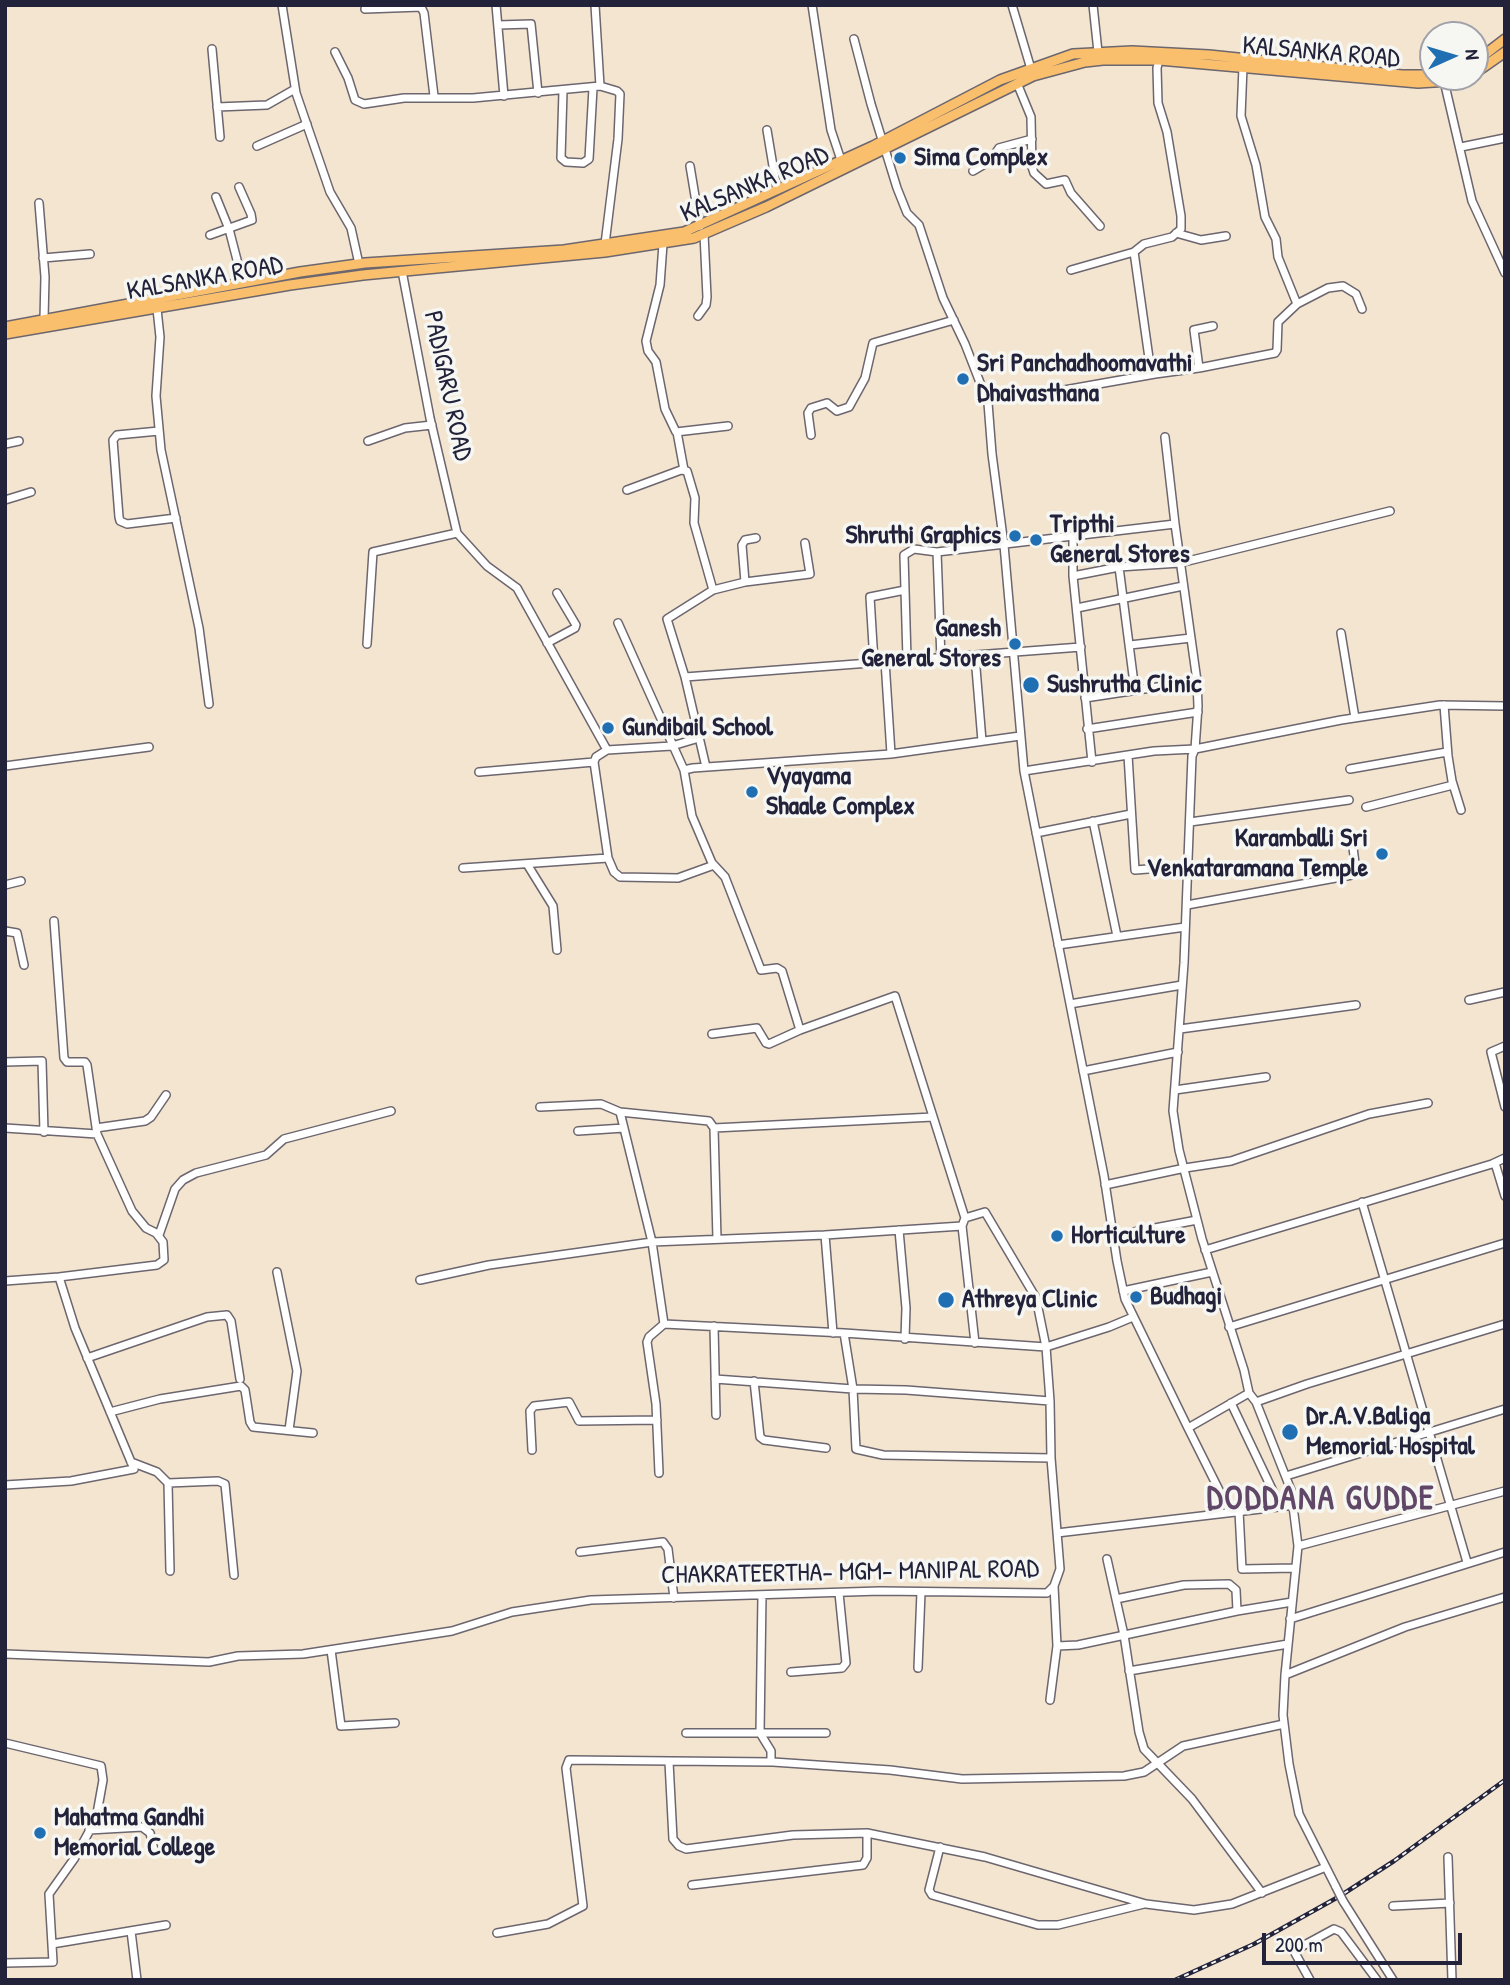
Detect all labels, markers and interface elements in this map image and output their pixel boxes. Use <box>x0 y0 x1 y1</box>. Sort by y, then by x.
north arrow <box>1419 21 1489 91</box>
street label: KALSANKA ROAD <box>1241 31 1401 75</box>
text: N <box>1460 49 1486 61</box>
street label: KALSANKA ROAD <box>676 140 834 230</box>
place label: Sima Complex <box>914 142 1048 174</box>
marker: Sima Complex <box>892 150 908 166</box>
street label: KALSANKA ROAD <box>125 250 285 308</box>
street label: PADIGARU ROAD <box>416 308 478 464</box>
place label: Sri Panchadhoomavathi Dhaivasthana <box>977 348 1193 410</box>
marker: Sri Panchadhoomavathi Dhaivasthana <box>955 371 971 387</box>
place label: Tripthi General Stores <box>1050 509 1190 570</box>
place label: Shruthi Graphics <box>845 520 1001 552</box>
marker: Shruthi Graphics <box>1007 528 1023 544</box>
marker: Tripthi General Stores <box>1028 532 1044 548</box>
place label: Ganesh General Stores <box>861 613 1001 674</box>
marker: Ganesh General Stores <box>1007 636 1023 652</box>
place label: Sushrutha Clinic <box>1047 669 1201 701</box>
marker: Sushrutha Clinic <box>1021 675 1041 695</box>
place label: Gundibail School <box>622 712 773 744</box>
marker: Gundibail School <box>600 720 616 736</box>
place label: Vyayama Shaale Complex <box>766 761 915 822</box>
marker: Vyayama Shaale Complex <box>744 784 760 800</box>
place label: Karamballi Sri Venkataramana Temple <box>1147 823 1368 884</box>
marker: Karamballi Sri Venkataramana Temple <box>1374 846 1390 862</box>
place label: Horticulture <box>1071 1220 1186 1252</box>
marker: Horticulture <box>1049 1228 1065 1244</box>
place label: Budhagi <box>1150 1281 1222 1313</box>
place label: Athreya Clinic <box>962 1284 1097 1316</box>
marker: Budhagi <box>1128 1289 1144 1305</box>
marker: Athreya Clinic <box>936 1290 956 1310</box>
place label: Dr.A.V.Baliga Memorial Hospital <box>1306 1401 1475 1462</box>
marker: Dr.A.V.Baliga Memorial Hospital <box>1280 1422 1300 1442</box>
district label: DODDANA GUDDE <box>1208 1480 1434 1520</box>
street label: CHAKRATEERTHA- MGM- MANIPAL ROAD <box>661 1554 1039 1592</box>
place label: Mahatma Gandhi Memorial College <box>54 1802 215 1864</box>
marker: Mahatma Gandhi Memorial College <box>32 1825 48 1841</box>
scale bar <box>1265 1918 1464 1962</box>
text: 200 m <box>1275 1930 1323 1959</box>

